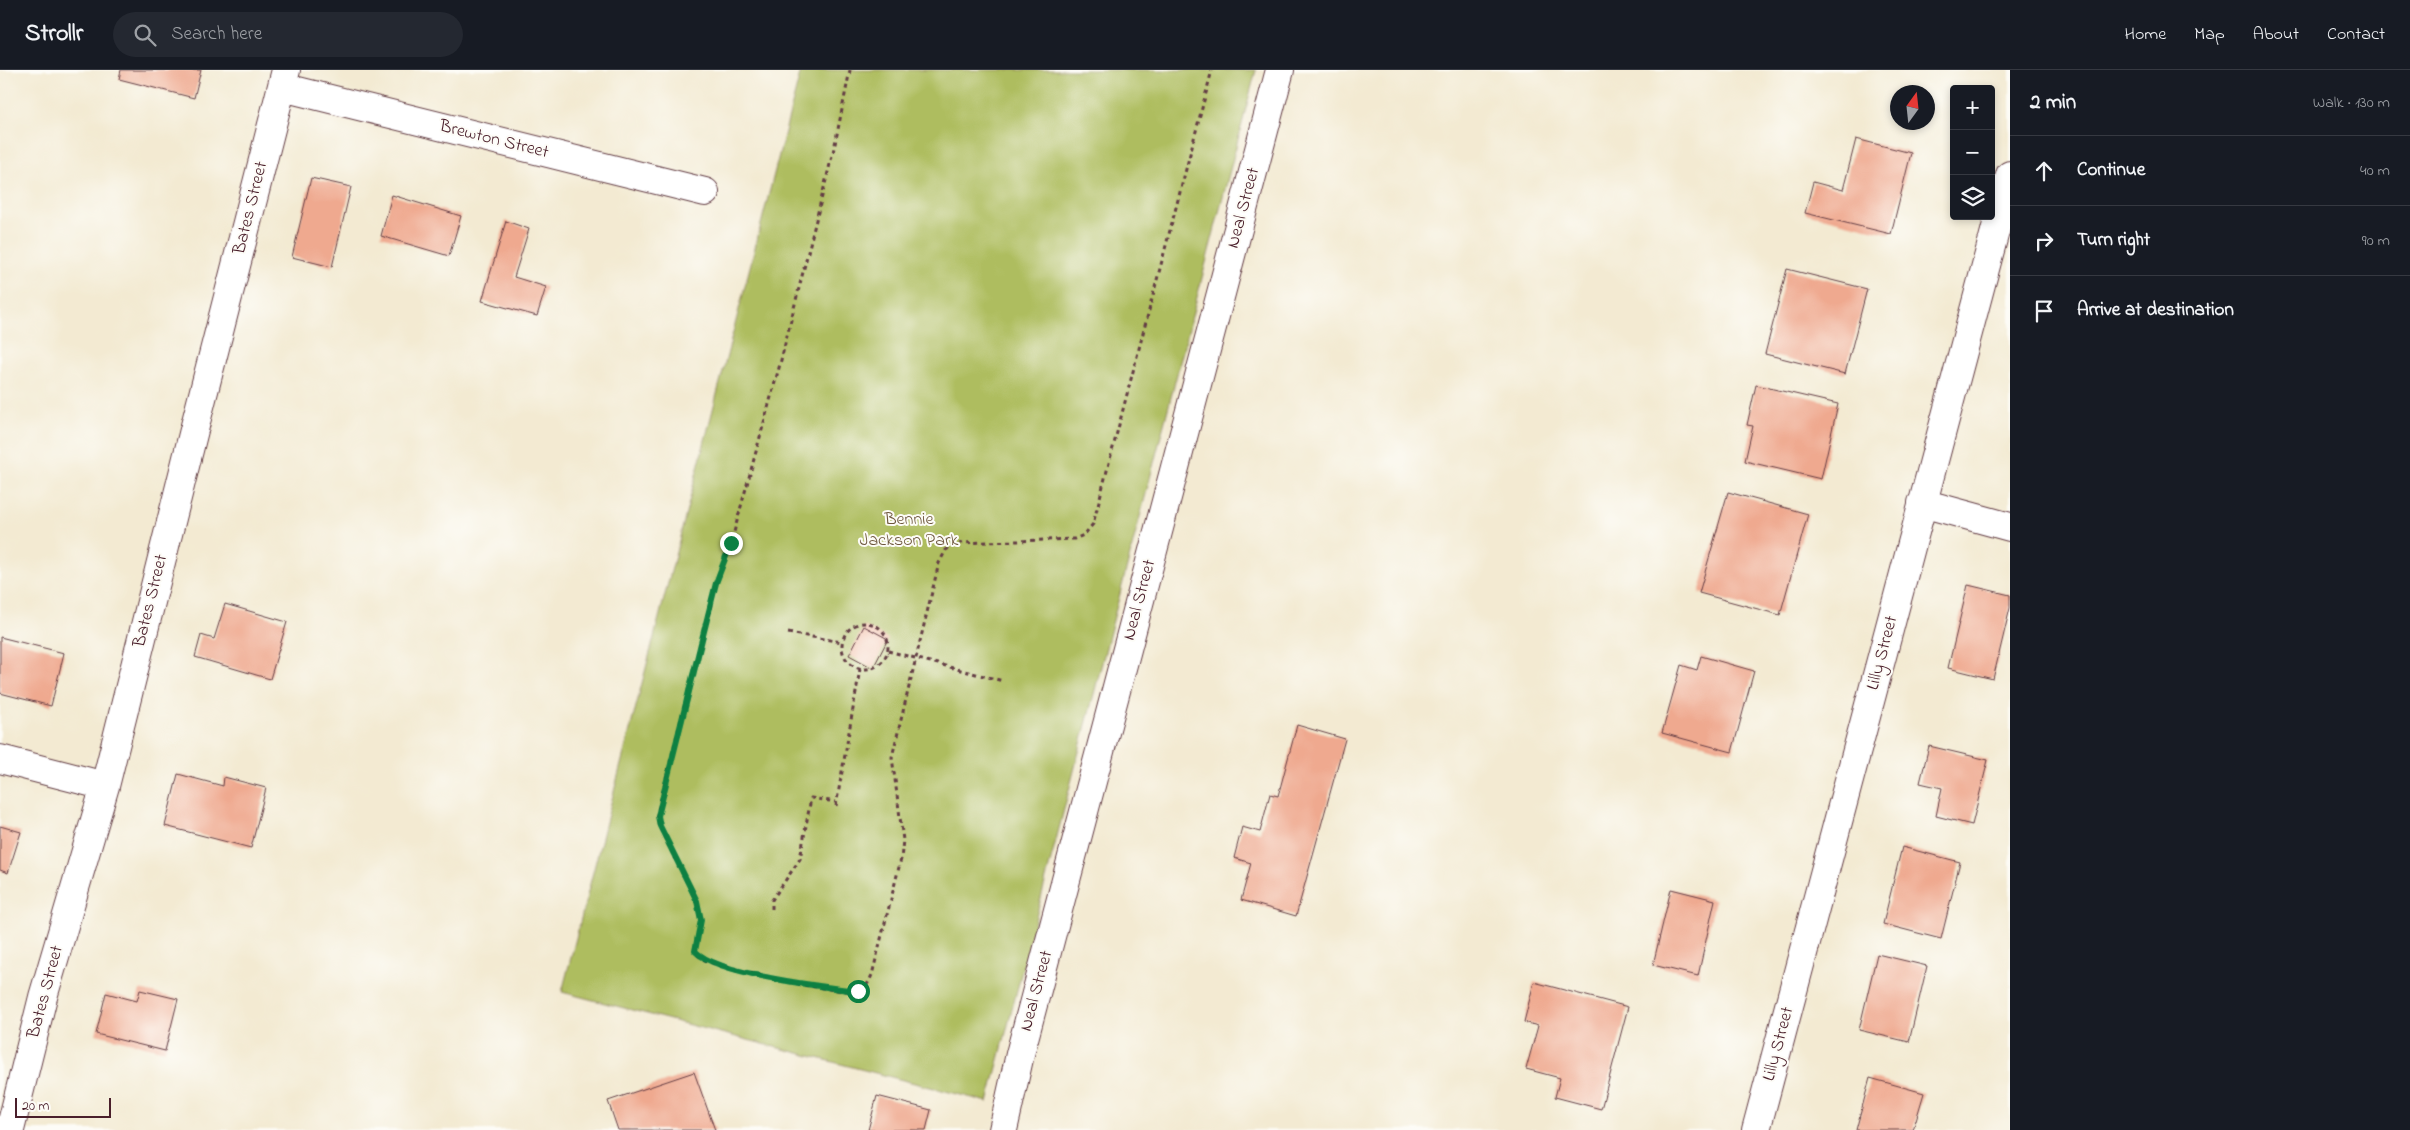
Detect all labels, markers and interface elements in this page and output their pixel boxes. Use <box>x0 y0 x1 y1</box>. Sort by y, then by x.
search box <box>113 12 463 57</box>
text: Strollr <box>25 17 83 52</box>
icon: search <box>131 21 159 49</box>
text: Search here <box>171 21 262 48</box>
text: Home <box>2125 22 2166 48</box>
text: Map <box>2194 22 2225 48</box>
text: About <box>2253 22 2299 48</box>
text: Contact <box>2327 22 2385 48</box>
north arrow <box>1890 85 1935 130</box>
map controls <box>1950 85 1995 220</box>
button: + <box>1950 85 1995 130</box>
text: 2 min <box>2030 88 2076 118</box>
text: Walk · 130 m <box>2313 91 2390 115</box>
street label: Brewton Street <box>436 114 551 166</box>
button: − <box>1950 130 1995 175</box>
icon: ahead <box>2030 157 2058 185</box>
text: Continue <box>2077 157 2145 184</box>
street label: Bates Street <box>227 159 275 258</box>
text: 40 m <box>2360 159 2390 183</box>
street label: Neal Street <box>1221 165 1267 251</box>
button: layers <box>1950 175 1995 220</box>
icon: right <box>2030 227 2058 255</box>
text: Turn right <box>2077 227 2150 254</box>
text: 90 m <box>2362 229 2390 253</box>
icon: arrive <box>2030 297 2058 325</box>
text: Arrive at destination <box>2077 297 2234 324</box>
park label: Bennie Jackson Park <box>860 507 959 554</box>
route end <box>720 532 743 555</box>
street label: Bates Street <box>127 552 175 651</box>
street label: Neal Street <box>1117 557 1163 643</box>
street label: Lilly Street <box>1861 613 1905 693</box>
street label: Bates Street <box>21 943 71 1042</box>
street label: Neal Street <box>1014 948 1060 1034</box>
route start <box>847 980 870 1003</box>
street label: Lilly Street <box>1757 1004 1801 1084</box>
scale bar <box>15 1095 111 1118</box>
text: 20 m <box>22 1096 49 1117</box>

